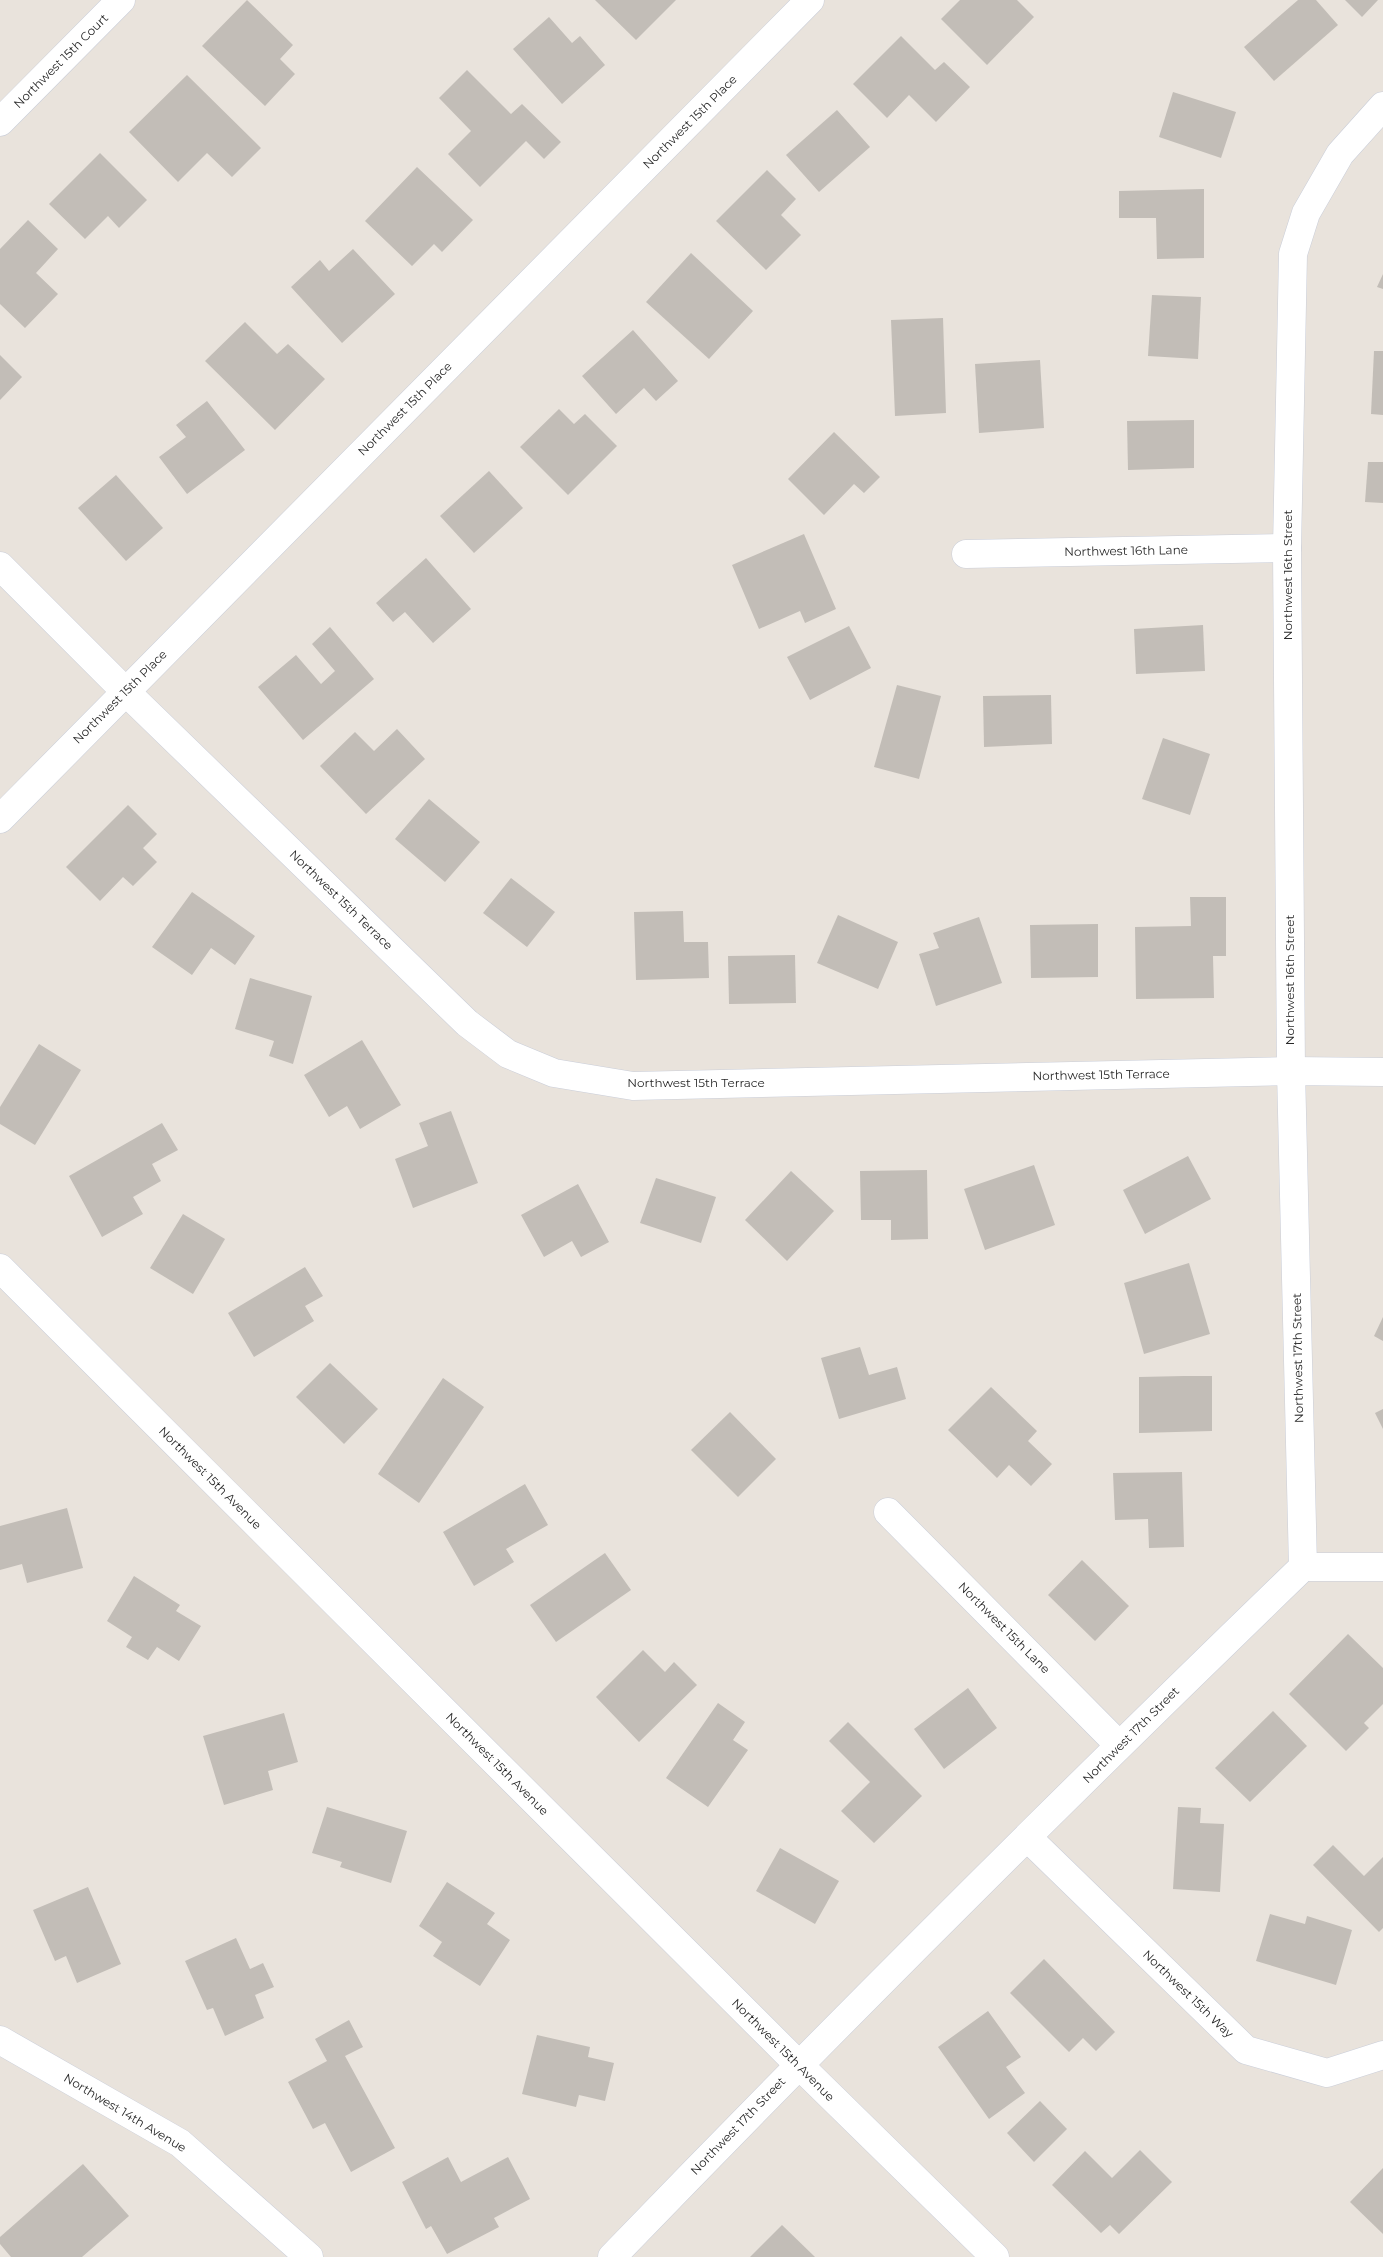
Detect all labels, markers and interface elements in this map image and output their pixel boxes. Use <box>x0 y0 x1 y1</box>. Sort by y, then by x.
street label: Northwest 15th Court <box>10 10 111 111</box>
street label: Northwest 15th Place <box>640 72 740 172</box>
street label: Northwest 15th Place <box>355 359 455 459</box>
street label: Northwest 16th Street <box>1280 510 1295 640</box>
street label: Northwest 16th Lane <box>1064 542 1188 559</box>
street label: Northwest 15th Place <box>70 647 170 747</box>
street label: Northwest 15th Terrace <box>287 847 396 953</box>
street label: Northwest 16th Street <box>1282 915 1297 1045</box>
street label: Northwest 15th Terrace <box>1032 1066 1170 1083</box>
street label: Northwest 15th Terrace <box>627 1075 765 1090</box>
street label: Northwest 17th Street <box>1289 1293 1306 1423</box>
street label: Northwest 15th Avenue <box>156 1423 265 1532</box>
street label: Northwest 15th Lane <box>955 1579 1053 1677</box>
street label: Northwest 17th Street <box>1079 1683 1182 1786</box>
street label: Northwest 15th Avenue <box>443 1709 552 1818</box>
street label: Northwest 15th Way <box>1140 1947 1237 2041</box>
street label: Northwest 15th Avenue <box>729 1995 838 2104</box>
street label: Northwest 14th Avenue <box>61 2070 189 2155</box>
street label: Northwest 17th Street <box>687 2074 788 2178</box>

